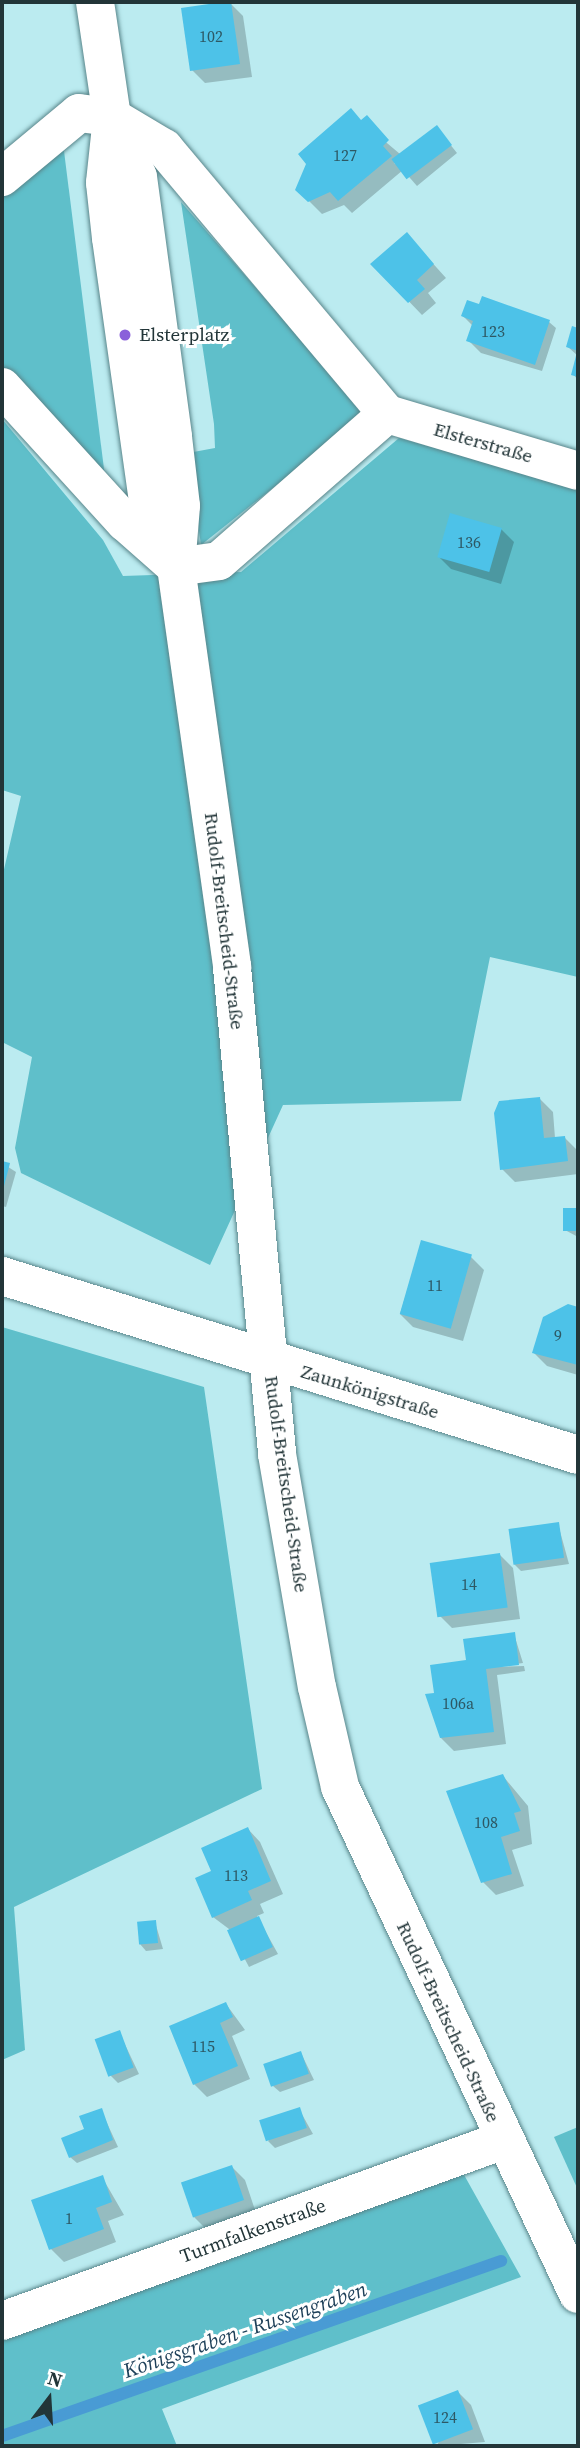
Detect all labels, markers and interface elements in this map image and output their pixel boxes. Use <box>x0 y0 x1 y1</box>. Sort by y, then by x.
house number: 102 <box>199 26 223 46</box>
house number: 127 <box>333 145 357 165</box>
house number: 123 <box>481 321 505 341</box>
place label: Elsterplatz <box>139 324 229 346</box>
marker: Elsterplatz <box>117 327 133 343</box>
street label: Elsterstraße <box>431 418 535 468</box>
house number: 136 <box>457 532 481 552</box>
street label: Rudolf-Breitscheid-Straße <box>199 811 249 1031</box>
house number: 11 <box>427 1275 443 1295</box>
house number: 9 <box>554 1325 562 1345</box>
street label: Zaunkönigstraße <box>298 1360 442 1424</box>
street label: Rudolf-Breitscheid-Straße <box>259 1374 313 1594</box>
house number: 14 <box>461 1574 477 1594</box>
house number: 106a <box>442 1693 474 1713</box>
house number: 108 <box>474 1812 498 1832</box>
house number: 113 <box>224 1865 248 1885</box>
street label: Rudolf-Breitscheid-Straße <box>391 1918 505 2126</box>
house number: 115 <box>191 2036 215 2056</box>
street label: Turmfalkenstraße <box>177 2194 329 2268</box>
house number: 1 <box>65 2208 73 2228</box>
water label: Königsgraben - Russengraben <box>120 2276 370 2384</box>
north arrow <box>14 2364 84 2434</box>
text: N <box>45 2364 66 2393</box>
house number: 124 <box>433 2407 457 2427</box>

